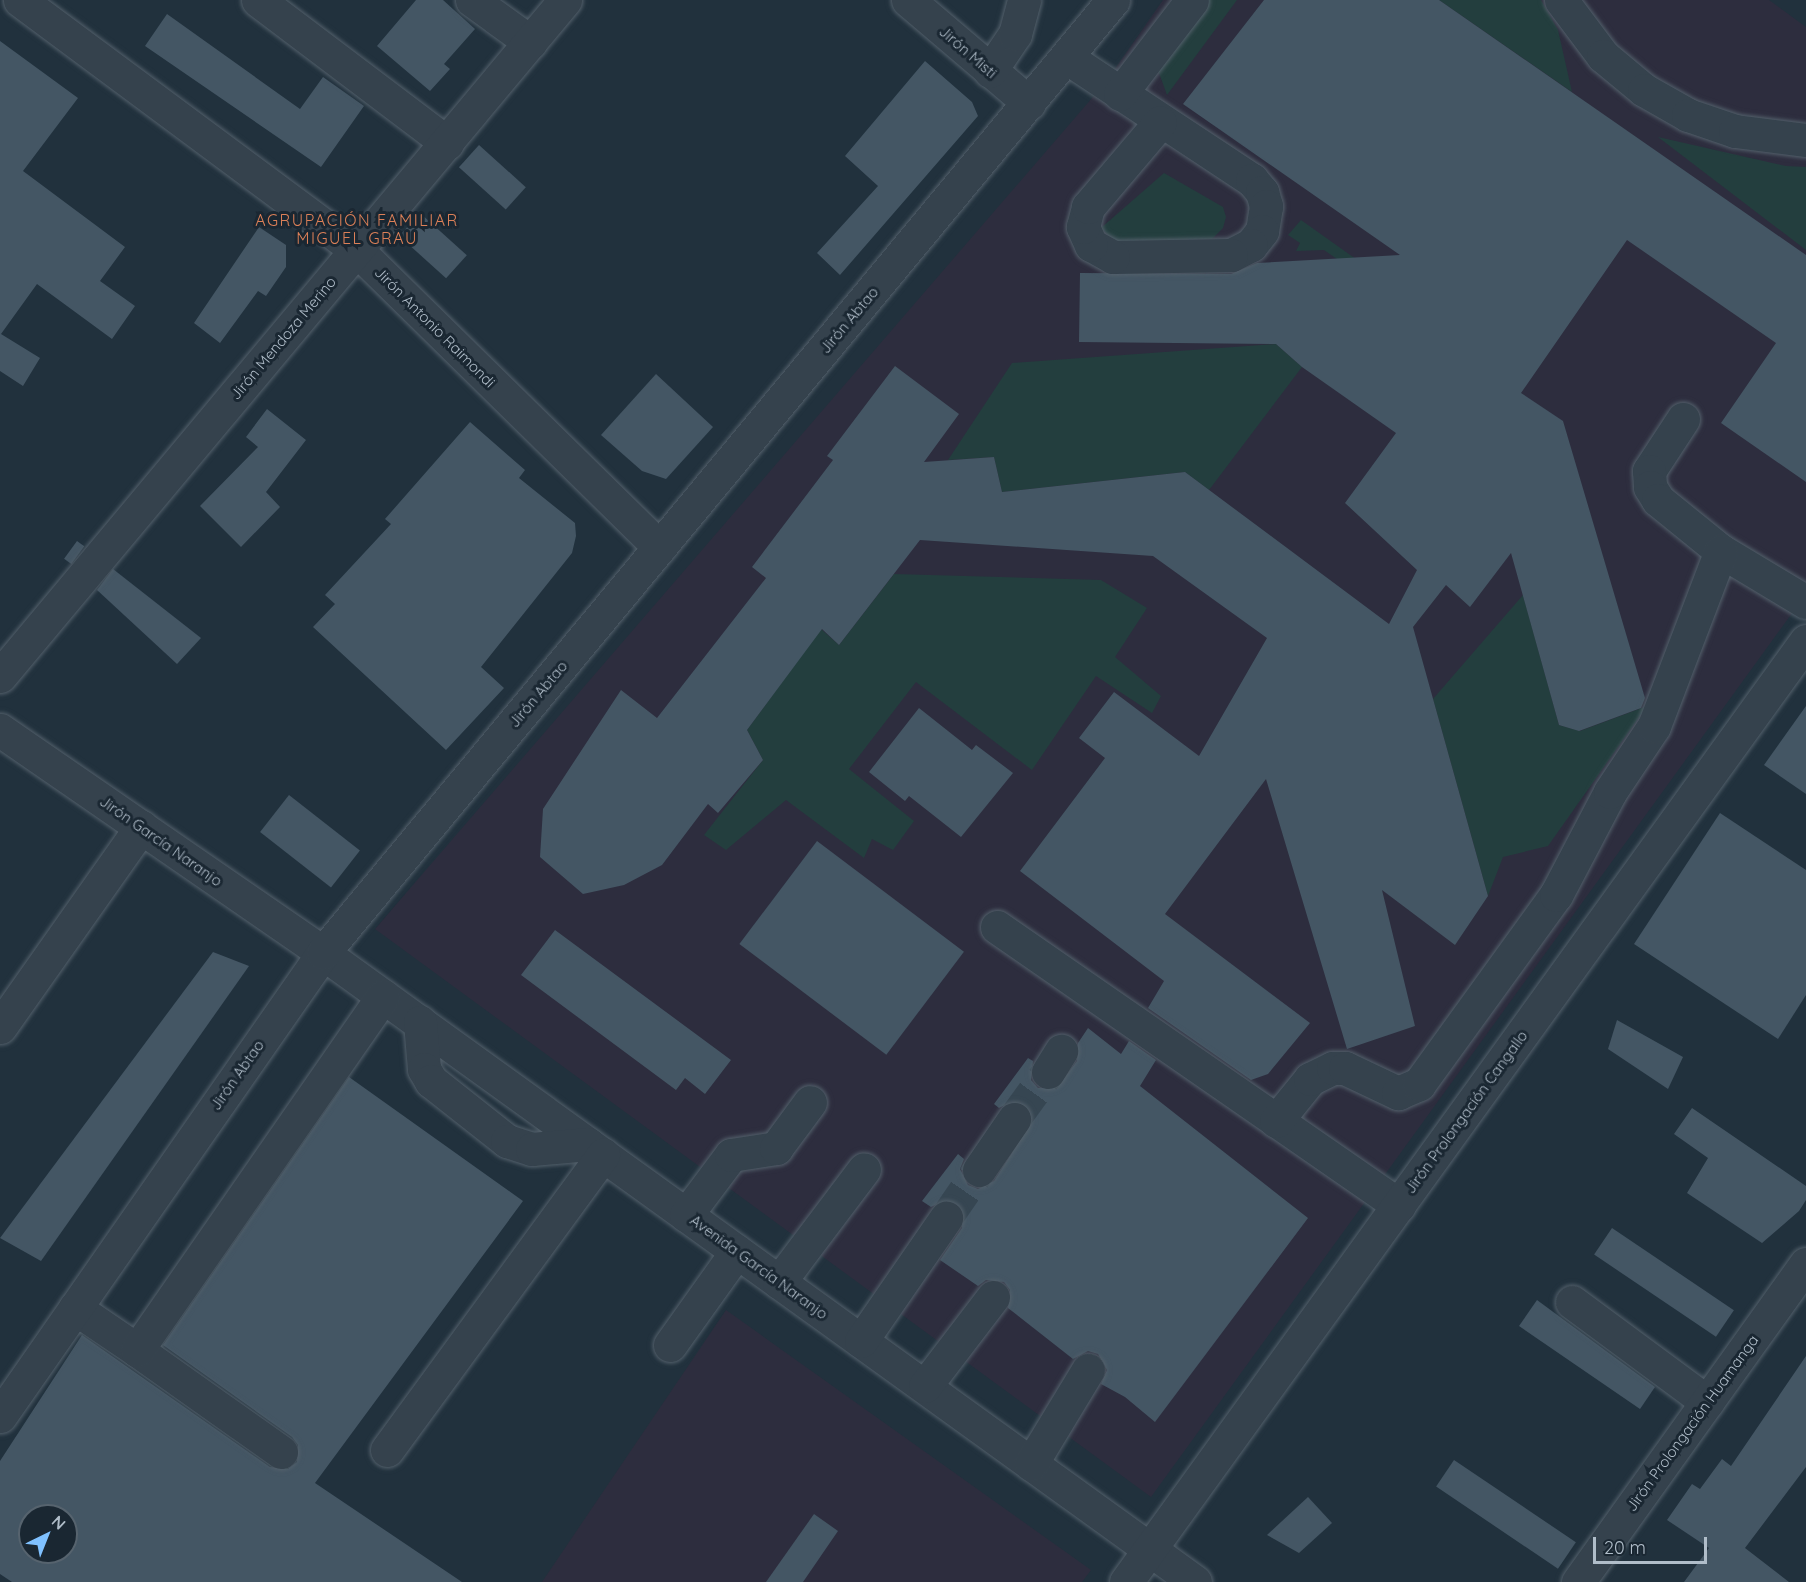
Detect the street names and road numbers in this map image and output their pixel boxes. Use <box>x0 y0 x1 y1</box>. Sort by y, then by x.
street label: Jirón Misti <box>936 22 1000 82</box>
street label: Jirón Antonio Raimondi <box>371 263 499 391</box>
street label: Jirón Mendoza Merino <box>226 273 340 403</box>
street label: Jirón Abtao <box>816 283 882 357</box>
street label: Jirón Abtao <box>505 657 571 731</box>
street label: Jirón García Naranjo <box>96 792 226 890</box>
street label: Jirón Prolongación Cangallo <box>1401 1027 1531 1197</box>
street label: Jirón Abtao <box>206 1036 268 1114</box>
street label: Avenida García Naranjo <box>687 1211 831 1323</box>
street label: Jirón Prolongación Huamanga <box>1622 1331 1762 1515</box>

